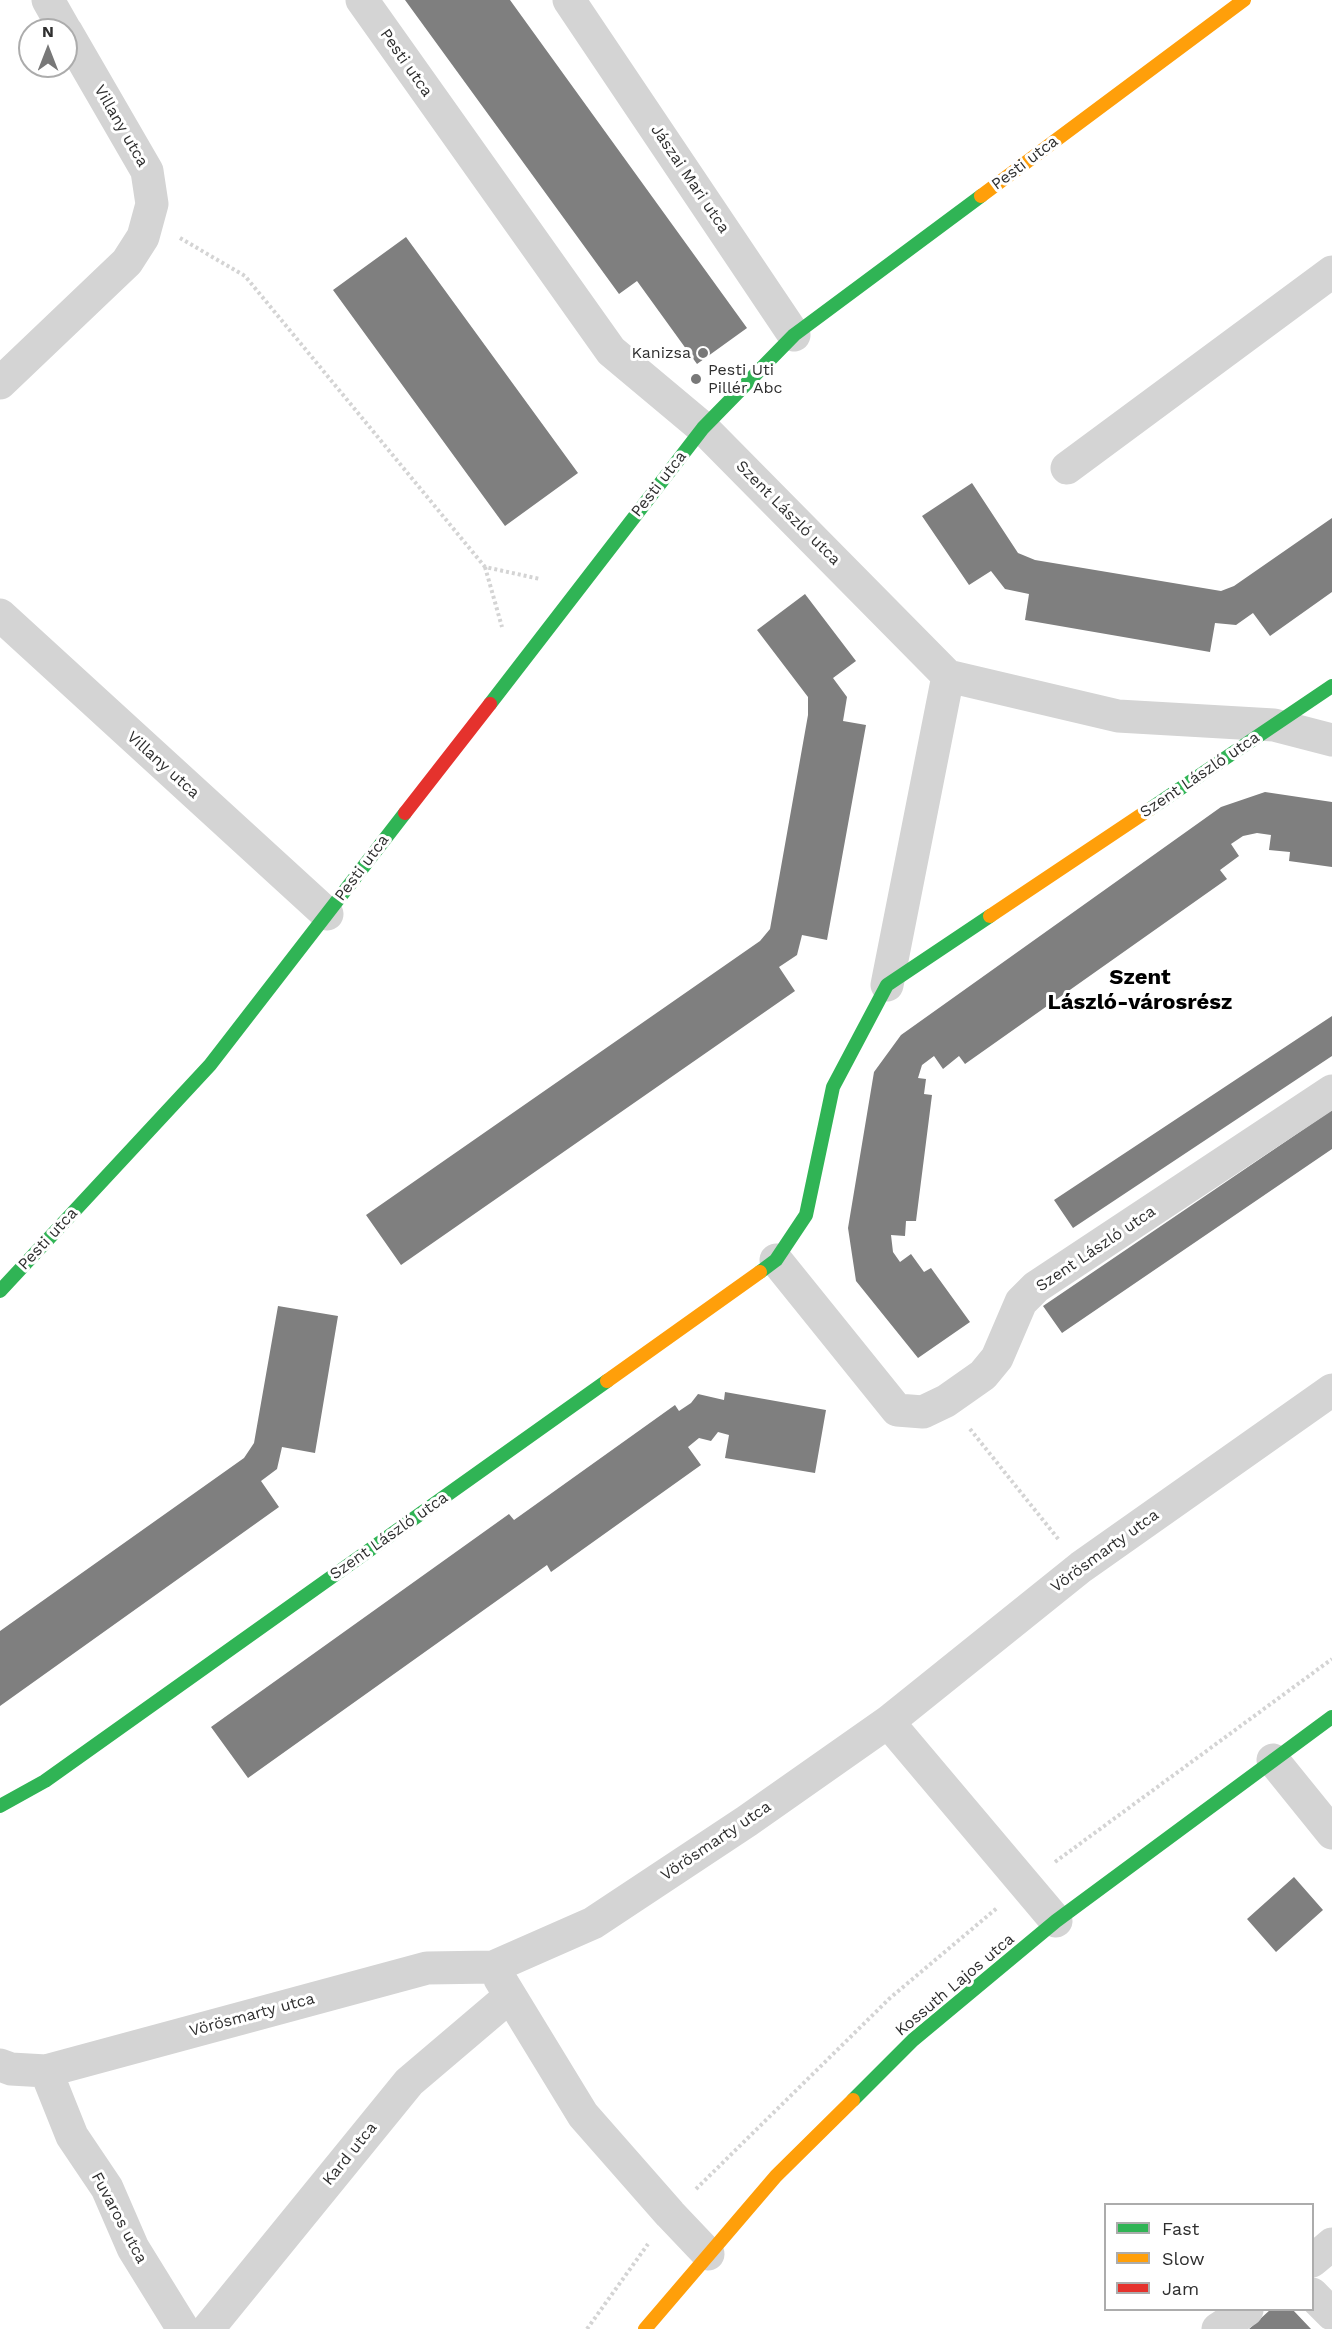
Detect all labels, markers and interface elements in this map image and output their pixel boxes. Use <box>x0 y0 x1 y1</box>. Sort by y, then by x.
north arrow <box>18 18 78 78</box>
text: N <box>42 22 54 41</box>
street label: Pesti utca <box>376 25 436 101</box>
street label: Villany utca <box>90 82 152 170</box>
street label: Jászai Mari utca <box>647 121 733 237</box>
street label: Pesti utca <box>988 132 1062 194</box>
place label: Kanizsa <box>631 343 691 363</box>
marker: Kanizsa <box>696 346 710 360</box>
place label: Pesti Uti Pillér Abc <box>708 360 783 398</box>
marker: Pesti Uti Pillér Abc <box>689 372 703 386</box>
street label: Pesti utca <box>627 447 691 521</box>
street label: Szent László utca <box>732 457 844 569</box>
street label: Villany utca <box>123 727 203 803</box>
street label: Szent László utca <box>1137 728 1263 822</box>
street label: Pesti utca <box>331 831 393 905</box>
district label: Szent László-városrész <box>1048 965 1232 1016</box>
street label: Szent László utca <box>1033 1202 1159 1296</box>
street label: Pesti utca <box>14 1204 82 1274</box>
street label: Szent László utca <box>326 1488 452 1584</box>
street label: Vörösmarty utca <box>1047 1505 1163 1597</box>
street label: Vörösmarty utca <box>657 1797 775 1885</box>
street label: Kossuth Lajos utca <box>892 1930 1018 2040</box>
street label: Vörösmarty utca <box>187 1989 317 2041</box>
street label: Kard utca <box>319 2119 381 2189</box>
street label: Fuvaros utca <box>87 2169 151 2267</box>
legend <box>1104 2203 1314 2311</box>
text: Fast <box>1162 2218 1199 2239</box>
text: Slow <box>1162 2248 1205 2269</box>
text: Jam <box>1162 2278 1199 2299</box>

